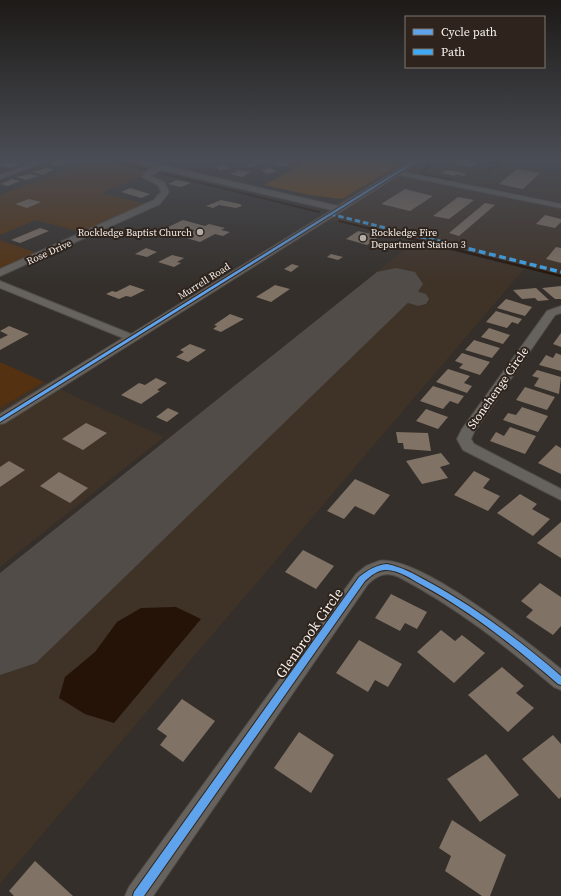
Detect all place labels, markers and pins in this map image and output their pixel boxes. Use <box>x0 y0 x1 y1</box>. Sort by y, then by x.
place label: Rockledge Baptist Church <box>78 226 192 239</box>
place label: Rockledge Fire Department Station 3 <box>371 226 466 251</box>
marker: Rockledge Baptist Church <box>195 227 205 237</box>
marker: Rockledge Fire Department Station 3 <box>358 233 368 243</box>

